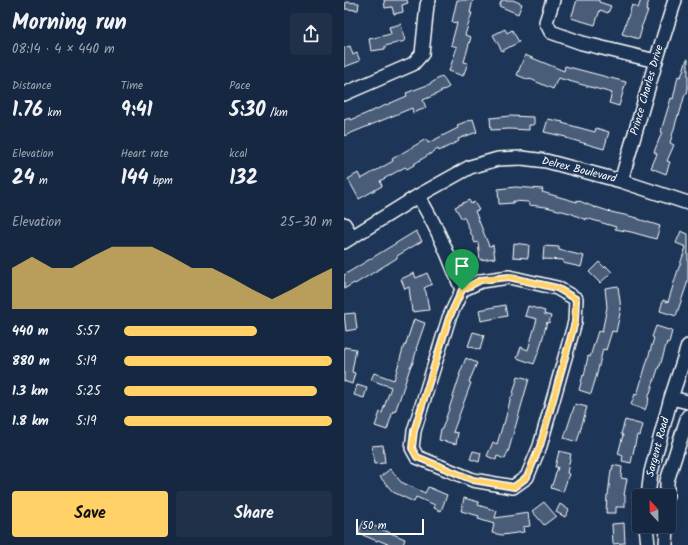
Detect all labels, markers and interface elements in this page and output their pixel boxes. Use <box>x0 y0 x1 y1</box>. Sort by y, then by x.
text: Morning run <box>12 6 127 41</box>
button: share <box>290 13 332 55</box>
text: 08:14 · 4 × 440 m <box>12 39 115 60</box>
street label: Prince Charles Drive <box>625 43 669 137</box>
text: Distance <box>12 77 52 95</box>
text: Time <box>121 77 143 95</box>
text: Pace <box>229 77 250 95</box>
text: 1.76 <box>12 95 43 127</box>
text: 9:41 <box>121 95 153 127</box>
text: 5:30 <box>229 95 266 127</box>
text: km <box>43 104 61 122</box>
text: /km <box>266 104 288 122</box>
text: Elevation <box>12 145 54 163</box>
text: Heart rate <box>121 145 168 163</box>
text: kcal <box>229 145 247 163</box>
street label: Delrex Boulevard <box>540 152 619 188</box>
text: 24 <box>12 163 35 195</box>
text: 144 <box>121 163 149 195</box>
text: 132 <box>229 163 258 195</box>
text: m <box>35 172 48 190</box>
text: bpm <box>149 172 173 190</box>
text: Elevation <box>12 212 61 233</box>
text: 25–30 m <box>280 212 332 233</box>
pin <box>445 249 479 290</box>
icon: arrive <box>451 255 473 277</box>
text: 440 m <box>12 321 49 342</box>
text: 5:57 <box>76 321 99 342</box>
text: 880 m <box>12 351 50 372</box>
text: 5:19 <box>76 351 97 372</box>
text: 1.3 km <box>12 381 48 402</box>
text: 5:25 <box>76 381 101 402</box>
text: 1.8 km <box>12 411 49 432</box>
text: 5:19 <box>76 411 97 432</box>
street label: Sargent Road <box>641 415 675 479</box>
north arrow <box>632 489 676 533</box>
map controls <box>632 489 676 533</box>
button: Save <box>12 491 168 537</box>
button: Share <box>176 491 332 537</box>
scale bar <box>356 517 424 536</box>
text: 50 m <box>362 517 387 535</box>

